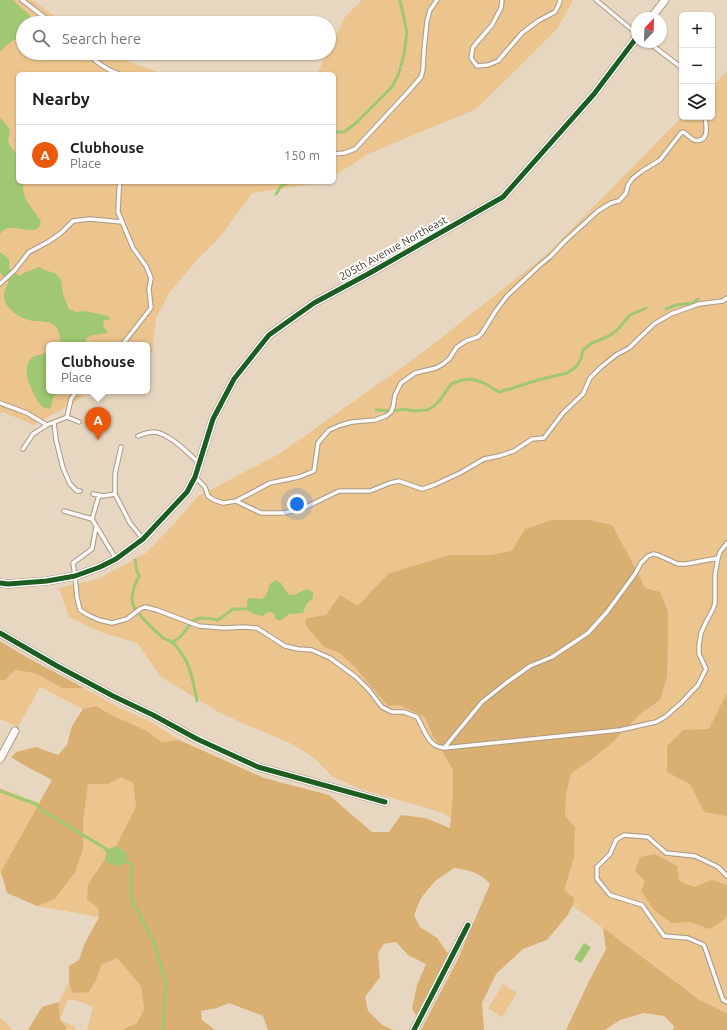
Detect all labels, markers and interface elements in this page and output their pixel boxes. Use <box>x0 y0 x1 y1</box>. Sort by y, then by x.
north arrow <box>631 12 667 48</box>
map controls <box>679 12 715 120</box>
button: + <box>679 12 715 48</box>
search box <box>16 16 336 60</box>
icon: search <box>30 27 52 49</box>
text: Search here <box>62 30 141 47</box>
button: − <box>679 48 715 84</box>
button: layers <box>679 84 715 120</box>
text: Nearby <box>32 89 90 108</box>
text: Clubhouse <box>70 139 144 156</box>
text: A <box>40 148 50 162</box>
text: 150 m <box>284 148 320 162</box>
text: Place <box>70 156 101 170</box>
street label: 205th Avenue Northeast <box>337 213 449 283</box>
popup <box>46 342 150 394</box>
text: Clubhouse <box>61 353 135 370</box>
text: Place <box>61 370 92 384</box>
pin: A <box>85 407 111 440</box>
your location <box>287 494 307 514</box>

